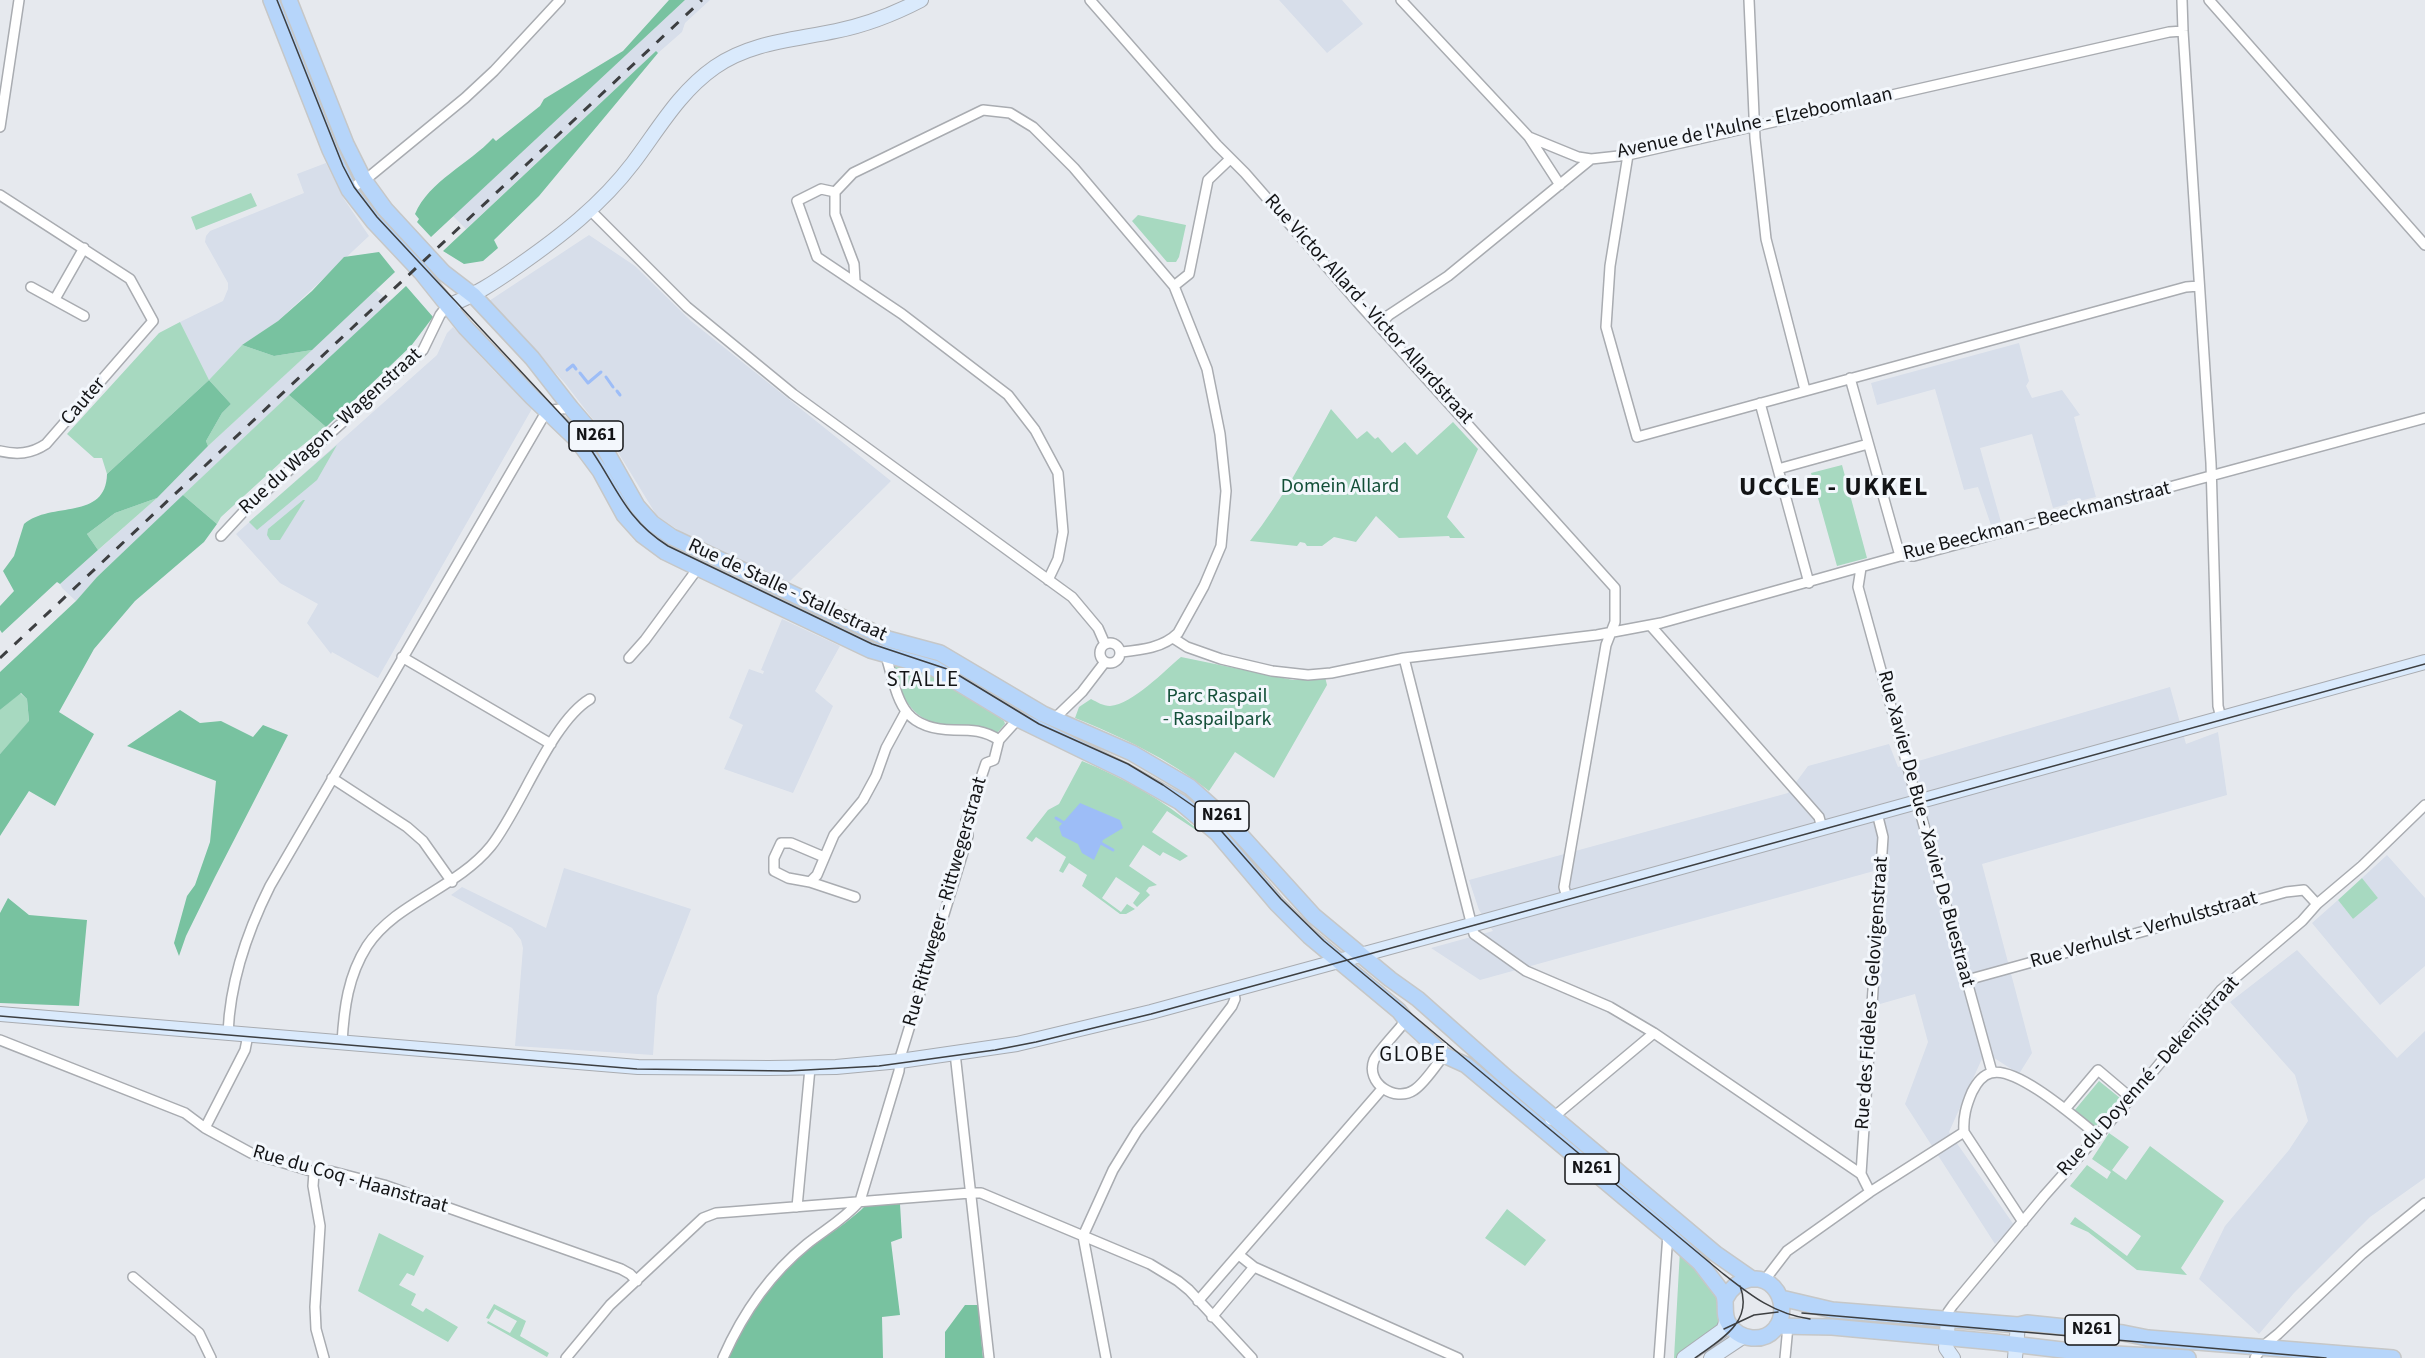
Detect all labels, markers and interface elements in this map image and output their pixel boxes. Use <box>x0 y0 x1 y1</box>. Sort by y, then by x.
street label: Avenue de l'Aulne - Elzeboomlaan <box>1615 83 1895 165</box>
street label: Rue Victor Allard - Victor Allardstraat <box>1258 190 1478 430</box>
street label: Rue du Wagon - Wagenstraat <box>235 344 427 520</box>
street label: Cauter <box>57 373 111 431</box>
road number: N261 <box>569 421 623 451</box>
district label: UCCLE - UKKEL <box>1739 473 1929 505</box>
park label: Domein Allard <box>1281 476 1399 500</box>
street label: Rue Beeckman - Beeckmanstraat <box>1901 477 2173 567</box>
street label: Rue de Stalle - Stallestraat <box>684 534 890 648</box>
district label: STALLE <box>886 668 960 694</box>
street label: Rue Xavier De Bue - Xavier De Buestraat <box>1871 668 1979 990</box>
park label: Parc Raspail - Raspailpark <box>1163 686 1271 733</box>
street label: Rue Rittweger - Rittwegerstraat <box>899 774 993 1030</box>
road number: N261 <box>1195 801 1249 831</box>
street label: Rue des Fidèles - Gelovigenstraat <box>1851 856 1895 1130</box>
street label: Rue Verhulst - Verhulststraat <box>2028 887 2260 975</box>
street label: Rue du Doyenné - Dekenijstraat <box>2053 972 2245 1182</box>
district label: GLOBE <box>1379 1043 1447 1069</box>
street label: Rue du Coq - Haanstraat <box>250 1141 450 1219</box>
road number: N261 <box>1565 1154 1619 1184</box>
road number: N261 <box>2065 1315 2119 1345</box>

